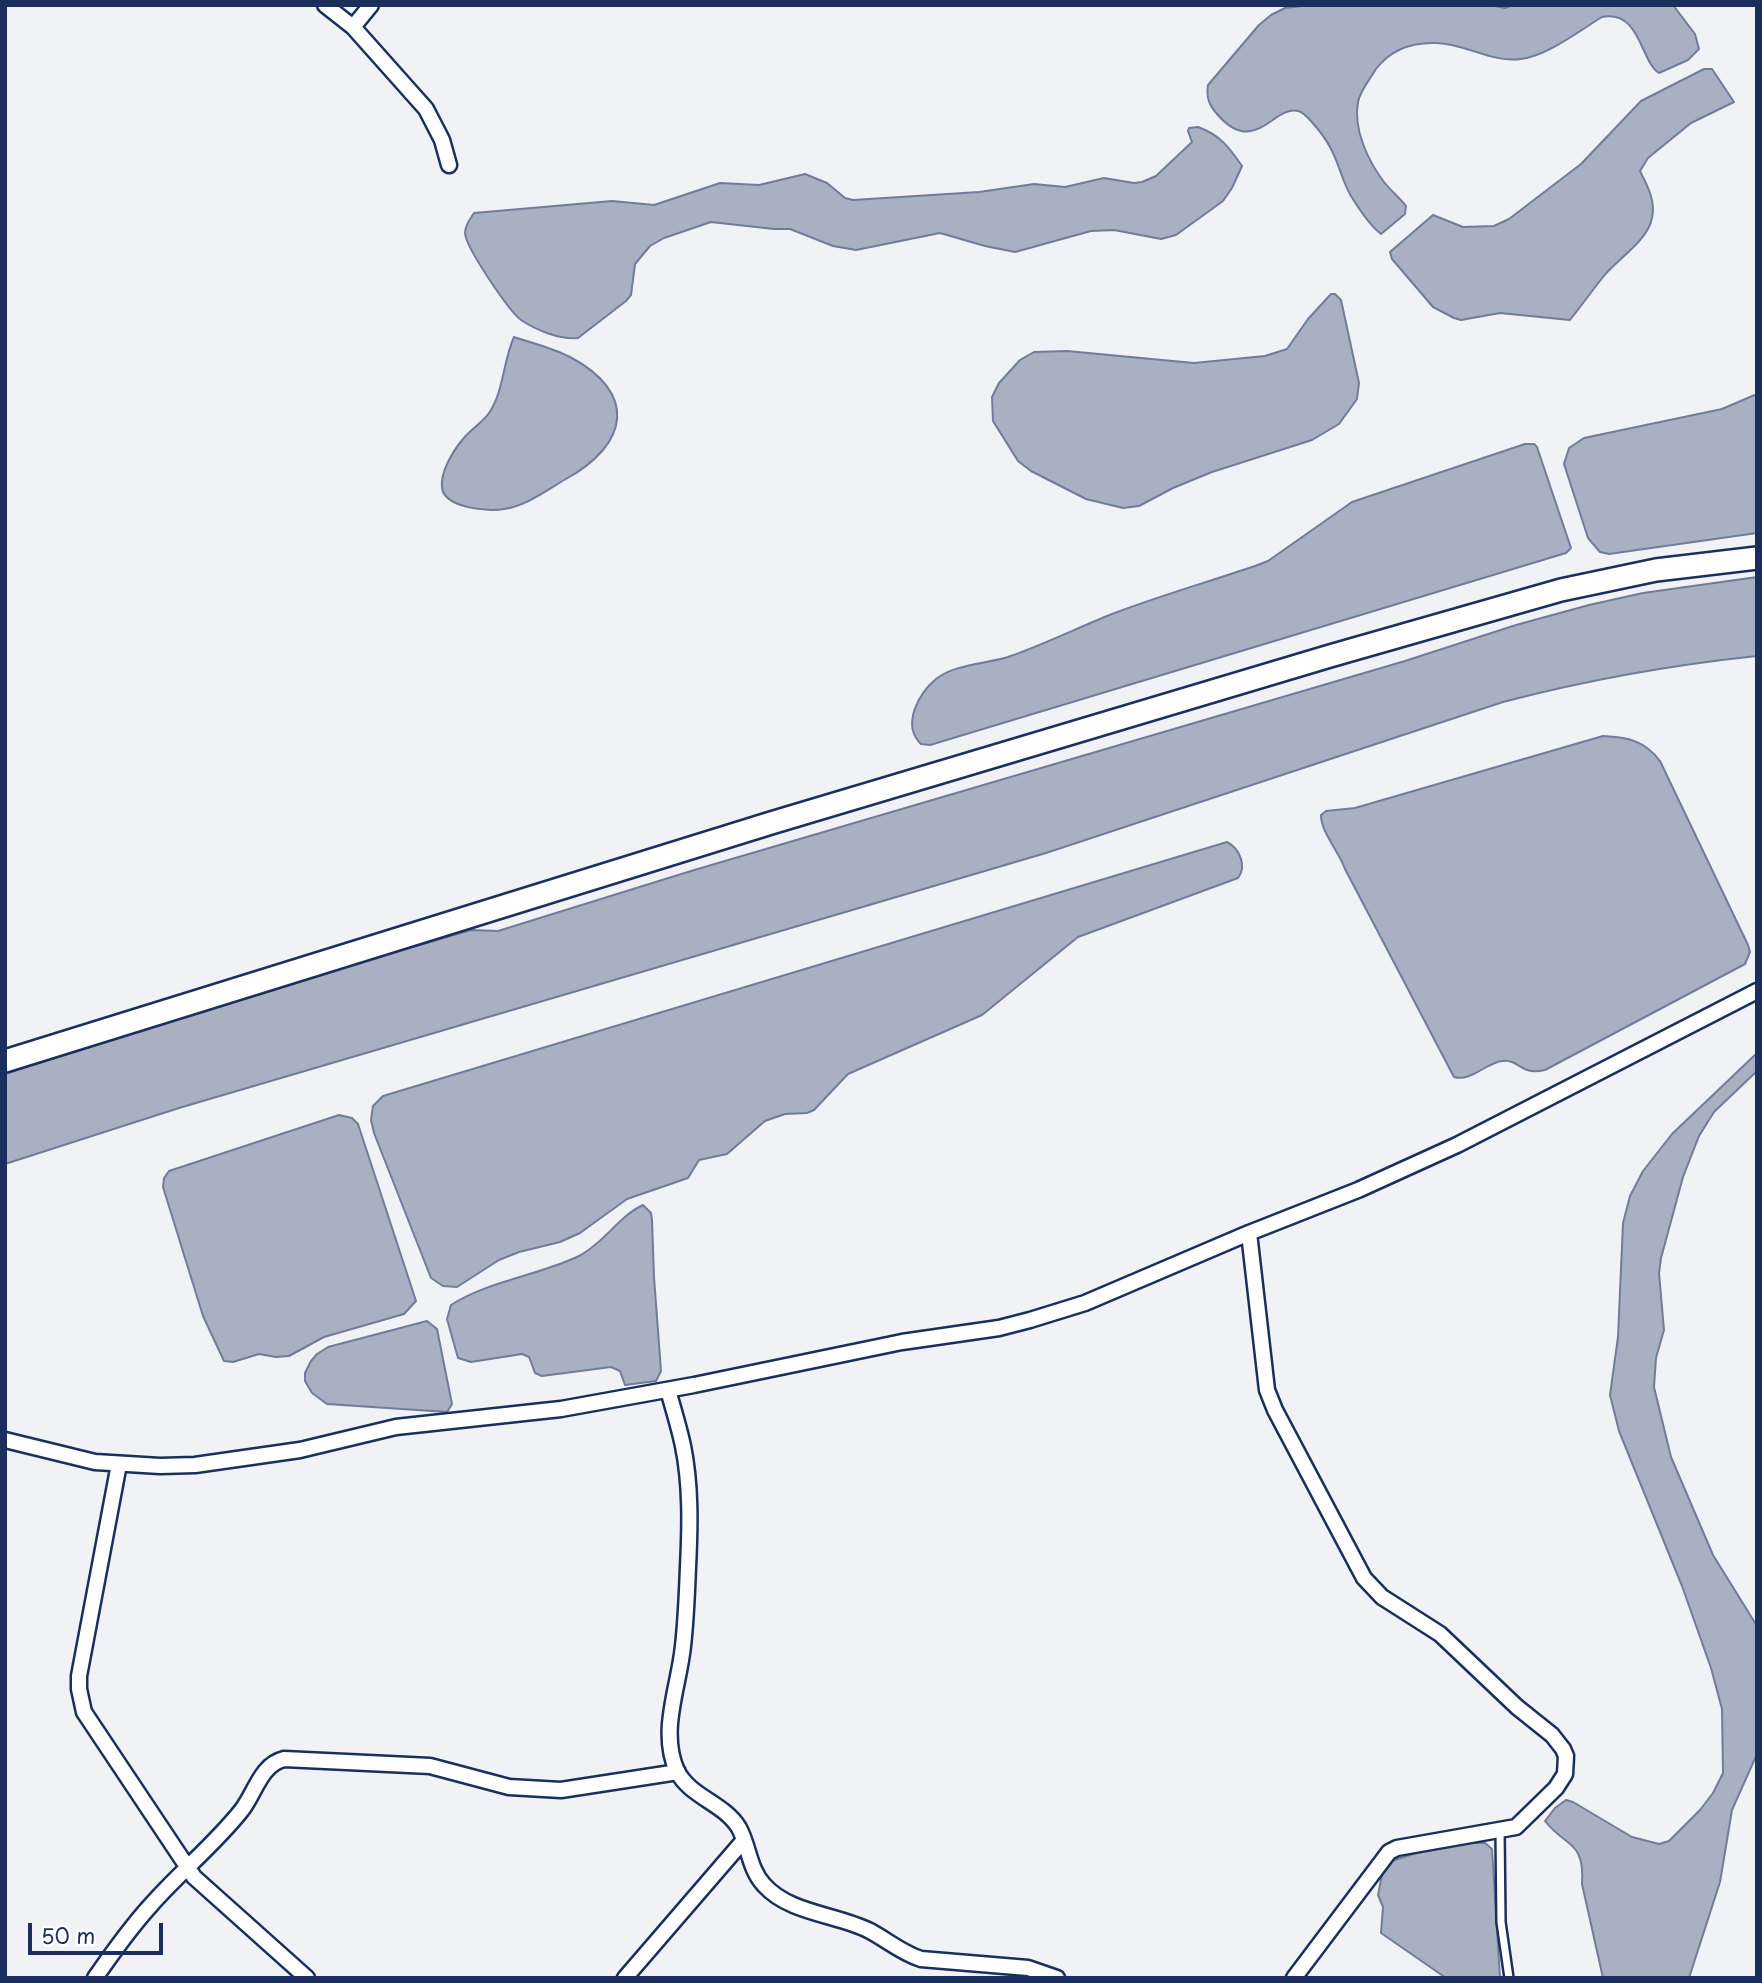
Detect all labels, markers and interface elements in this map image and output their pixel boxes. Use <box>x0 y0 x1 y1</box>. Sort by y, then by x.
scale bar <box>32 1910 166 1954</box>
text: 50 m <box>41 1919 95 1951</box>

